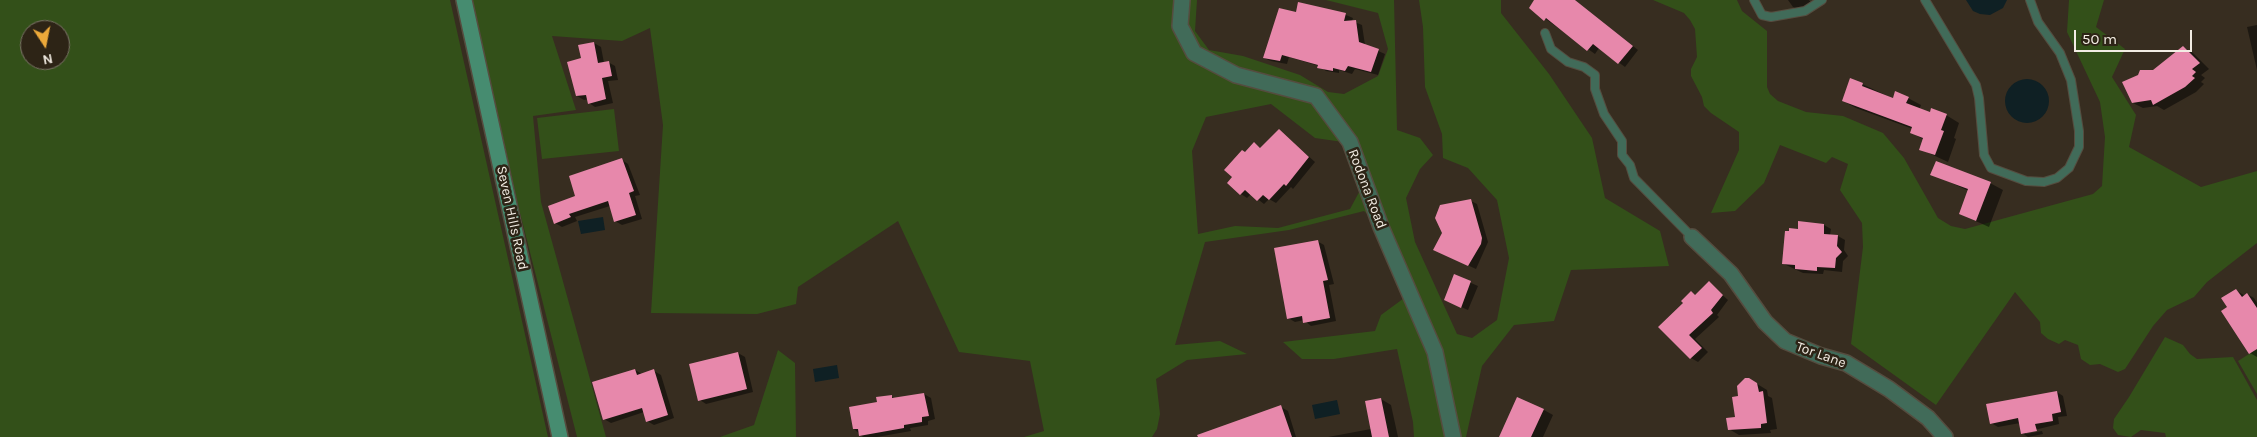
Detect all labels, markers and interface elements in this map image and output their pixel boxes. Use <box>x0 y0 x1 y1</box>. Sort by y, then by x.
north arrow <box>20 20 70 70</box>
scale bar <box>2077 20 2194 52</box>
text: 50 m <box>2082 30 2117 48</box>
text: N <box>41 50 54 69</box>
street label: Rodona Road <box>1344 147 1390 231</box>
street label: Seven Hills Road <box>493 164 531 272</box>
street label: Tor Lane <box>1794 338 1848 372</box>

